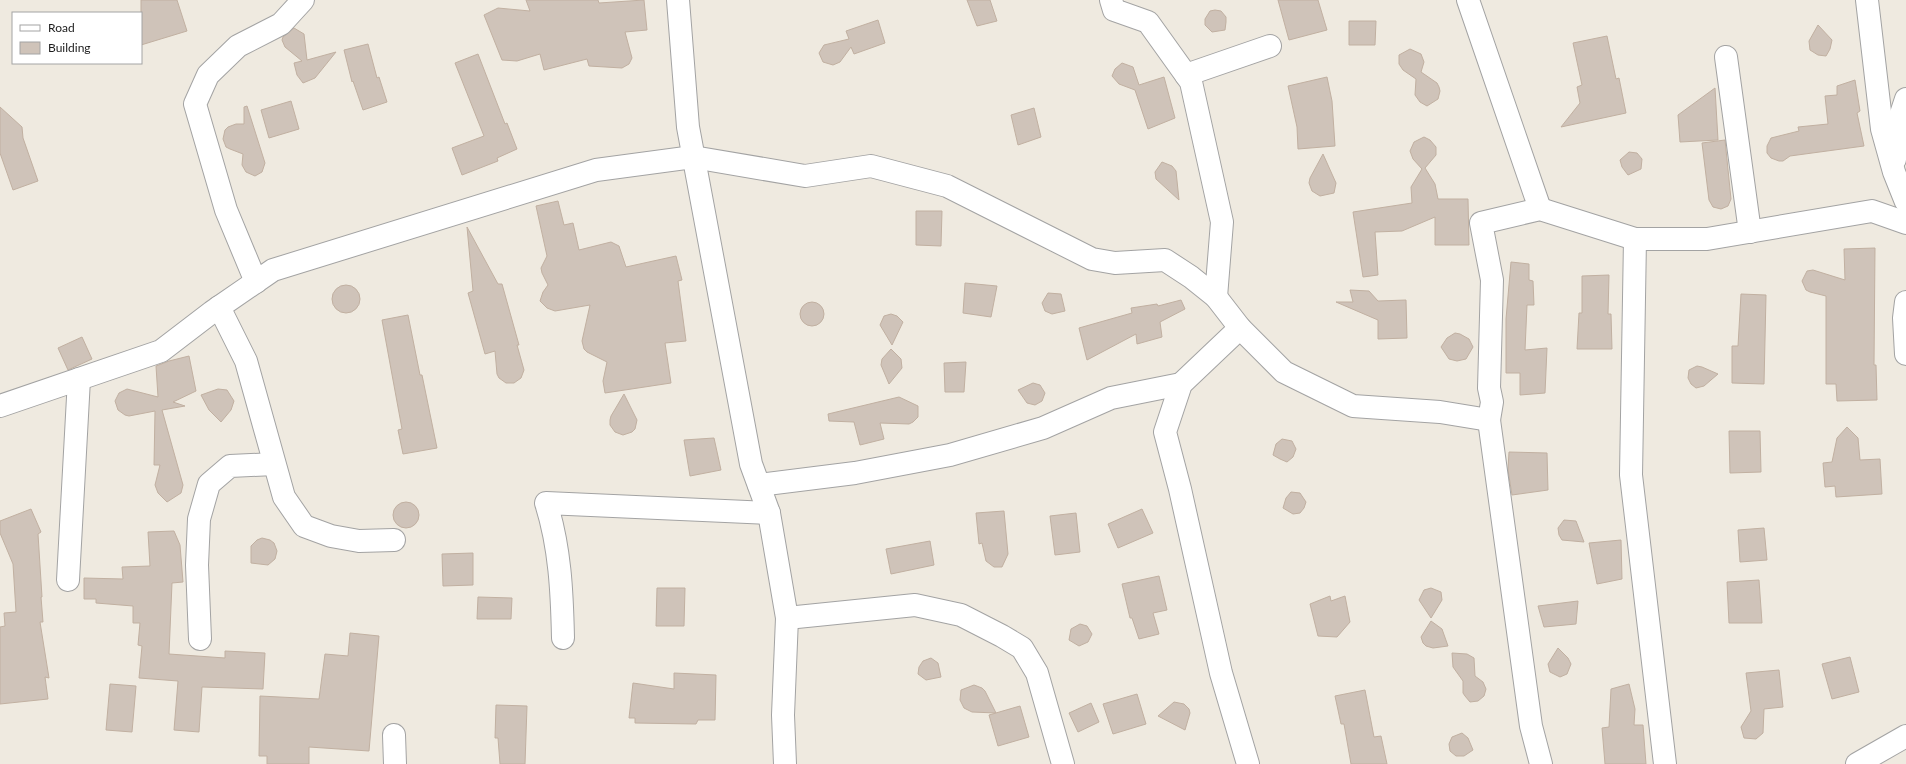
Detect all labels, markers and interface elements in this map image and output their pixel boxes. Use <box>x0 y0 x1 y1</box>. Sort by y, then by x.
legend <box>12 12 142 64</box>
text: Road <box>48 20 75 35</box>
text: Building <box>48 40 91 55</box>

